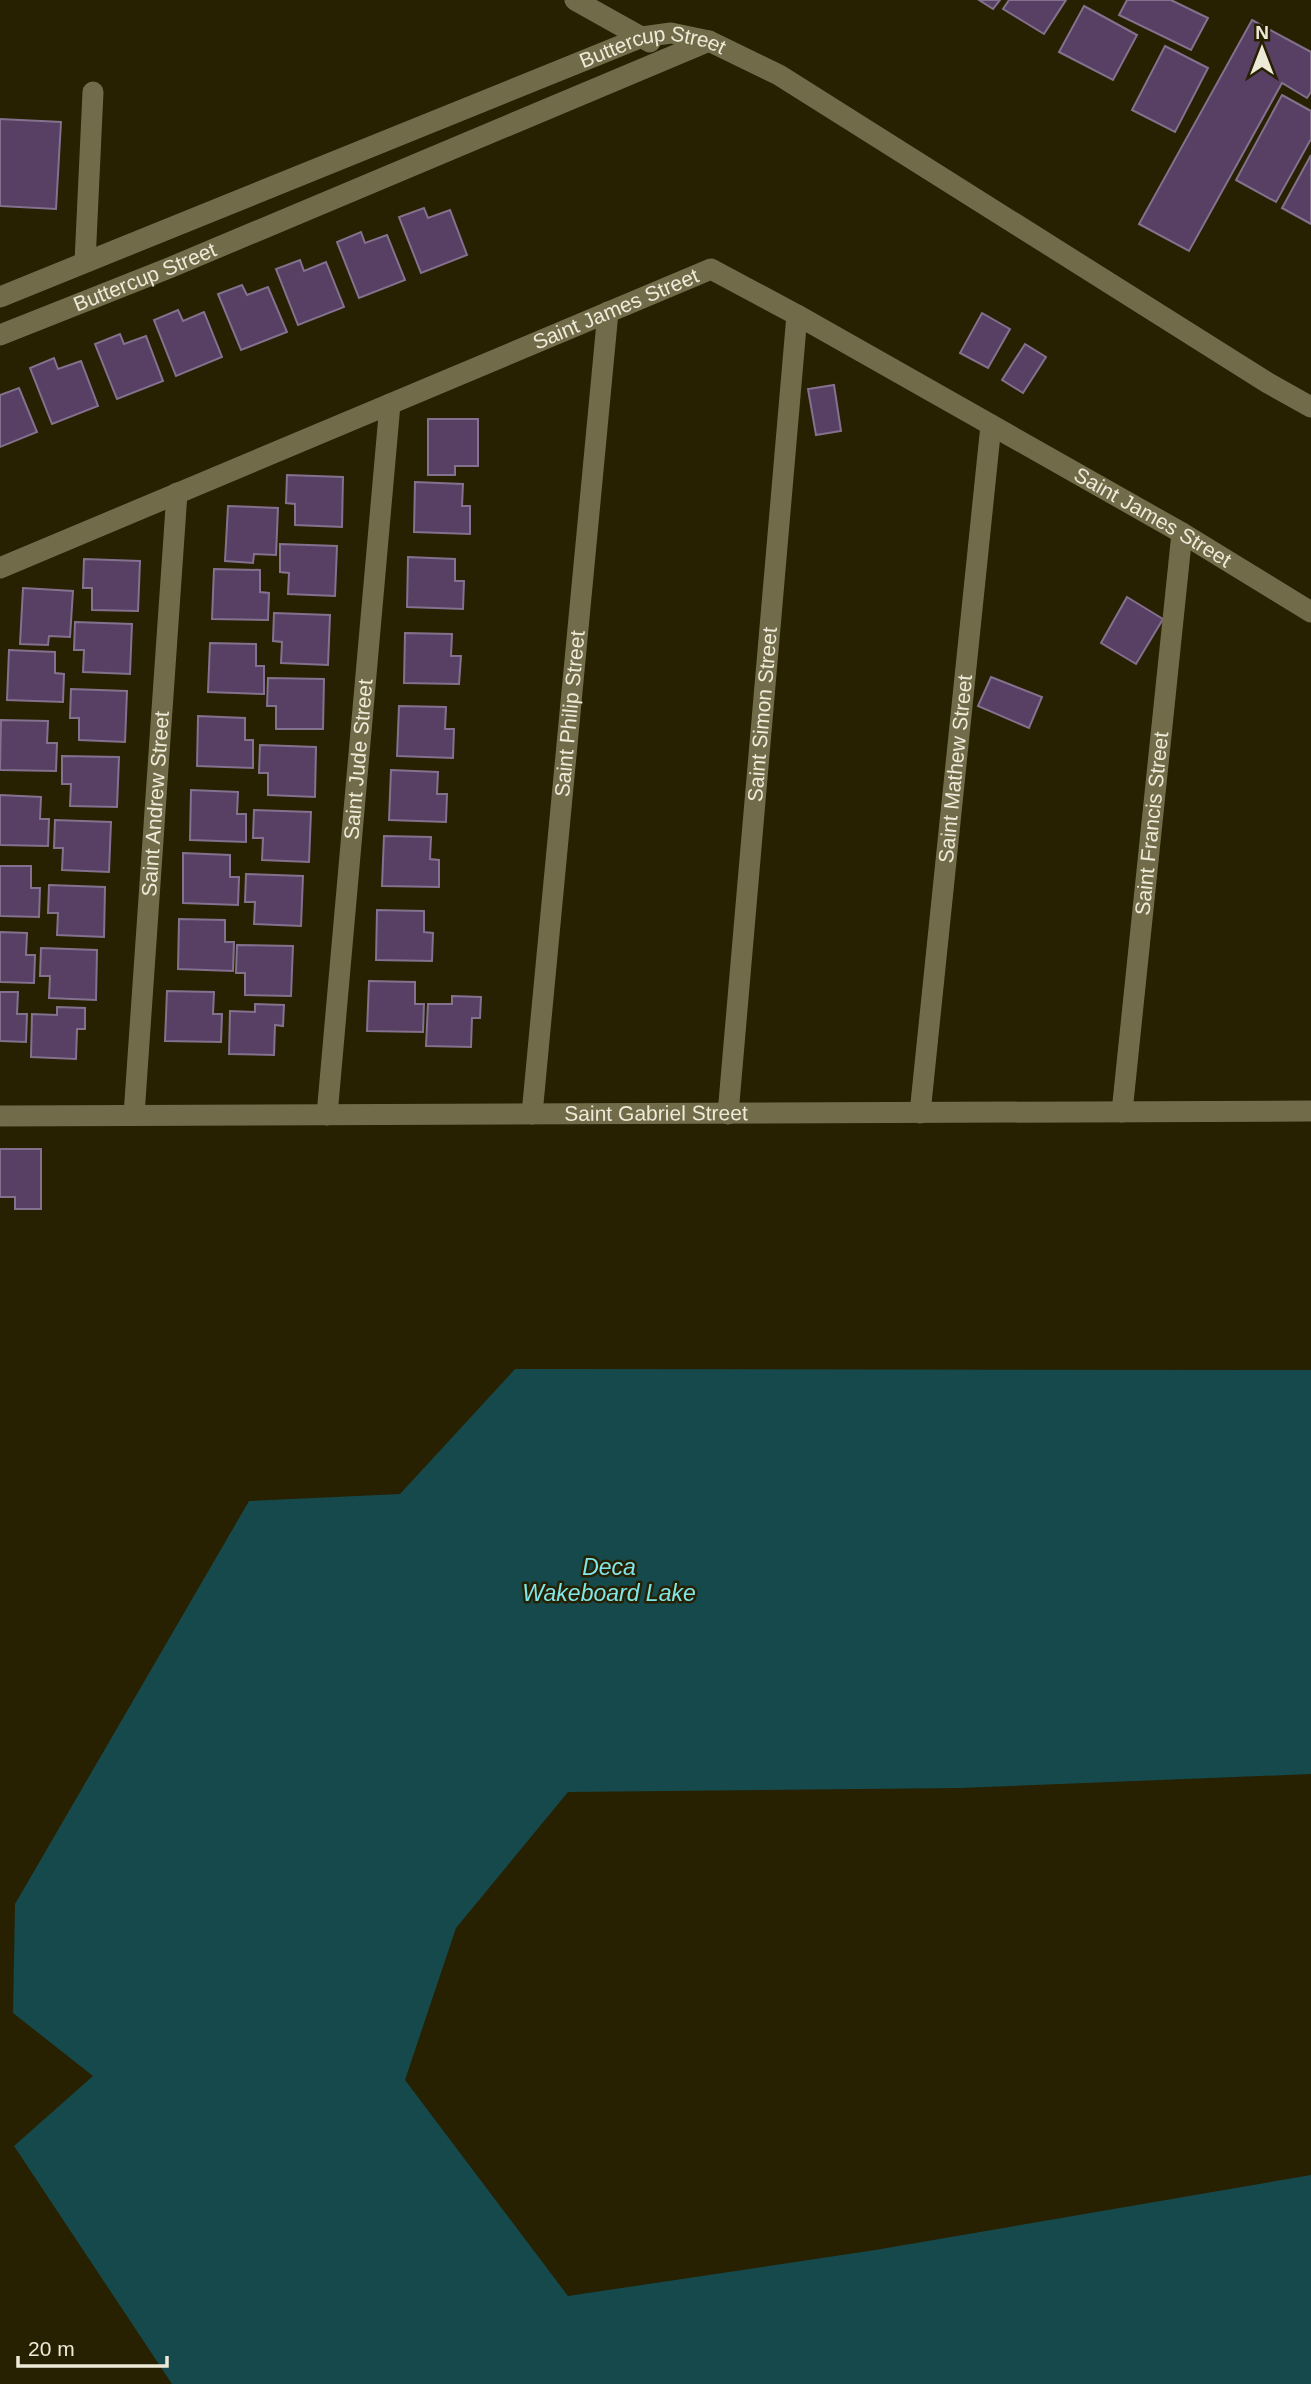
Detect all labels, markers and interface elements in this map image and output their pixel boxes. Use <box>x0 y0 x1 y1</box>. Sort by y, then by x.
north arrow <box>1227 14 1297 84</box>
street label: Buttercup Street <box>576 21 730 72</box>
text: N <box>1255 22 1269 43</box>
street label: Buttercup Street <box>70 237 220 316</box>
street label: Saint James Street <box>529 264 702 354</box>
street label: Saint James Street <box>1070 462 1236 571</box>
street label: Saint Simon Street <box>743 626 781 803</box>
street label: Saint Philip Street <box>550 629 589 798</box>
street label: Saint Mathew Street <box>934 673 976 864</box>
street label: Saint Jude Street <box>339 678 377 841</box>
street label: Saint Andrew Street <box>137 710 173 897</box>
street label: Saint Francis Street <box>1130 730 1172 916</box>
street label: Saint Gabriel Street <box>564 1101 748 1125</box>
water label: Deca Wakeboard Lake <box>522 1554 696 1606</box>
scale bar <box>18 2324 166 2368</box>
text: 20 m <box>28 2337 75 2360</box>

